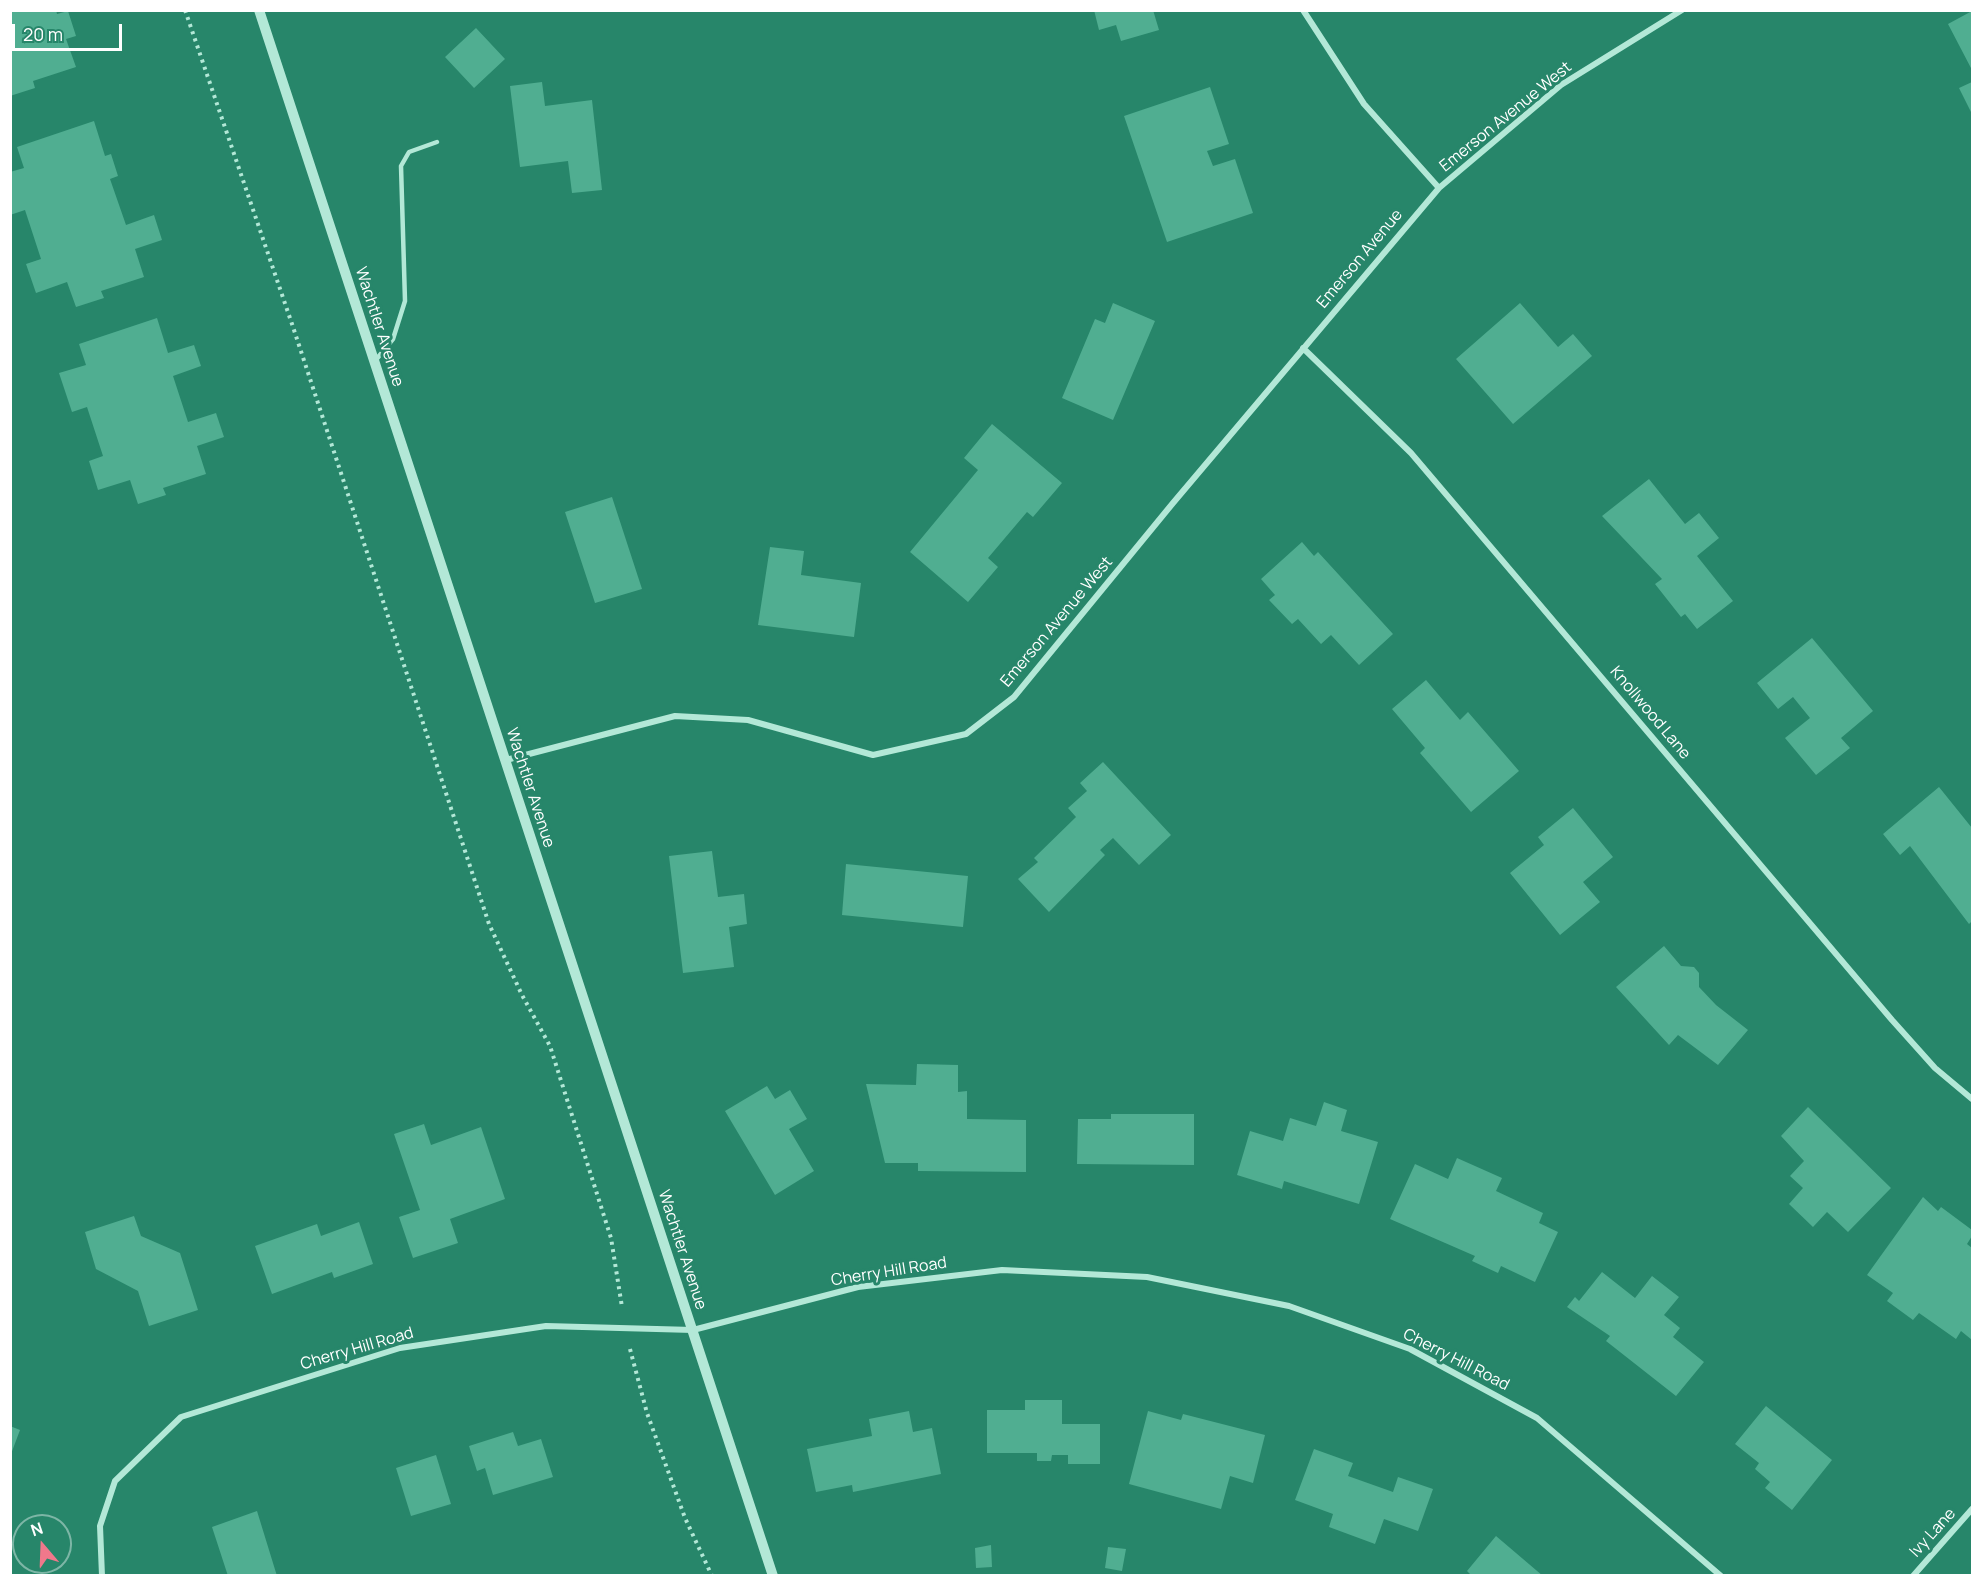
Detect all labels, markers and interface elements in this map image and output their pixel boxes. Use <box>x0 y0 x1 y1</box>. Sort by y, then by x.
scale bar <box>15 12 124 50</box>
text: 20 m <box>23 22 63 46</box>
street label: Emerson Avenue West <box>1436 58 1576 176</box>
street label: Emerson Avenue <box>1313 206 1407 312</box>
street label: Wachtler Avenue <box>351 265 407 389</box>
street label: Emerson Avenue West <box>997 553 1117 691</box>
street label: Knollwood Lane <box>1606 663 1694 763</box>
street label: Wachtler Avenue <box>502 726 558 850</box>
street label: Wachtler Avenue <box>654 1188 710 1312</box>
street label: Cherry Hill Road <box>830 1253 948 1291</box>
street label: Cherry Hill Road <box>298 1324 416 1374</box>
street label: Cherry Hill Road <box>1400 1325 1512 1395</box>
street label: Ivy Lane <box>1906 1505 1960 1561</box>
north arrow <box>12 1514 72 1574</box>
text: N <box>28 1517 46 1541</box>

